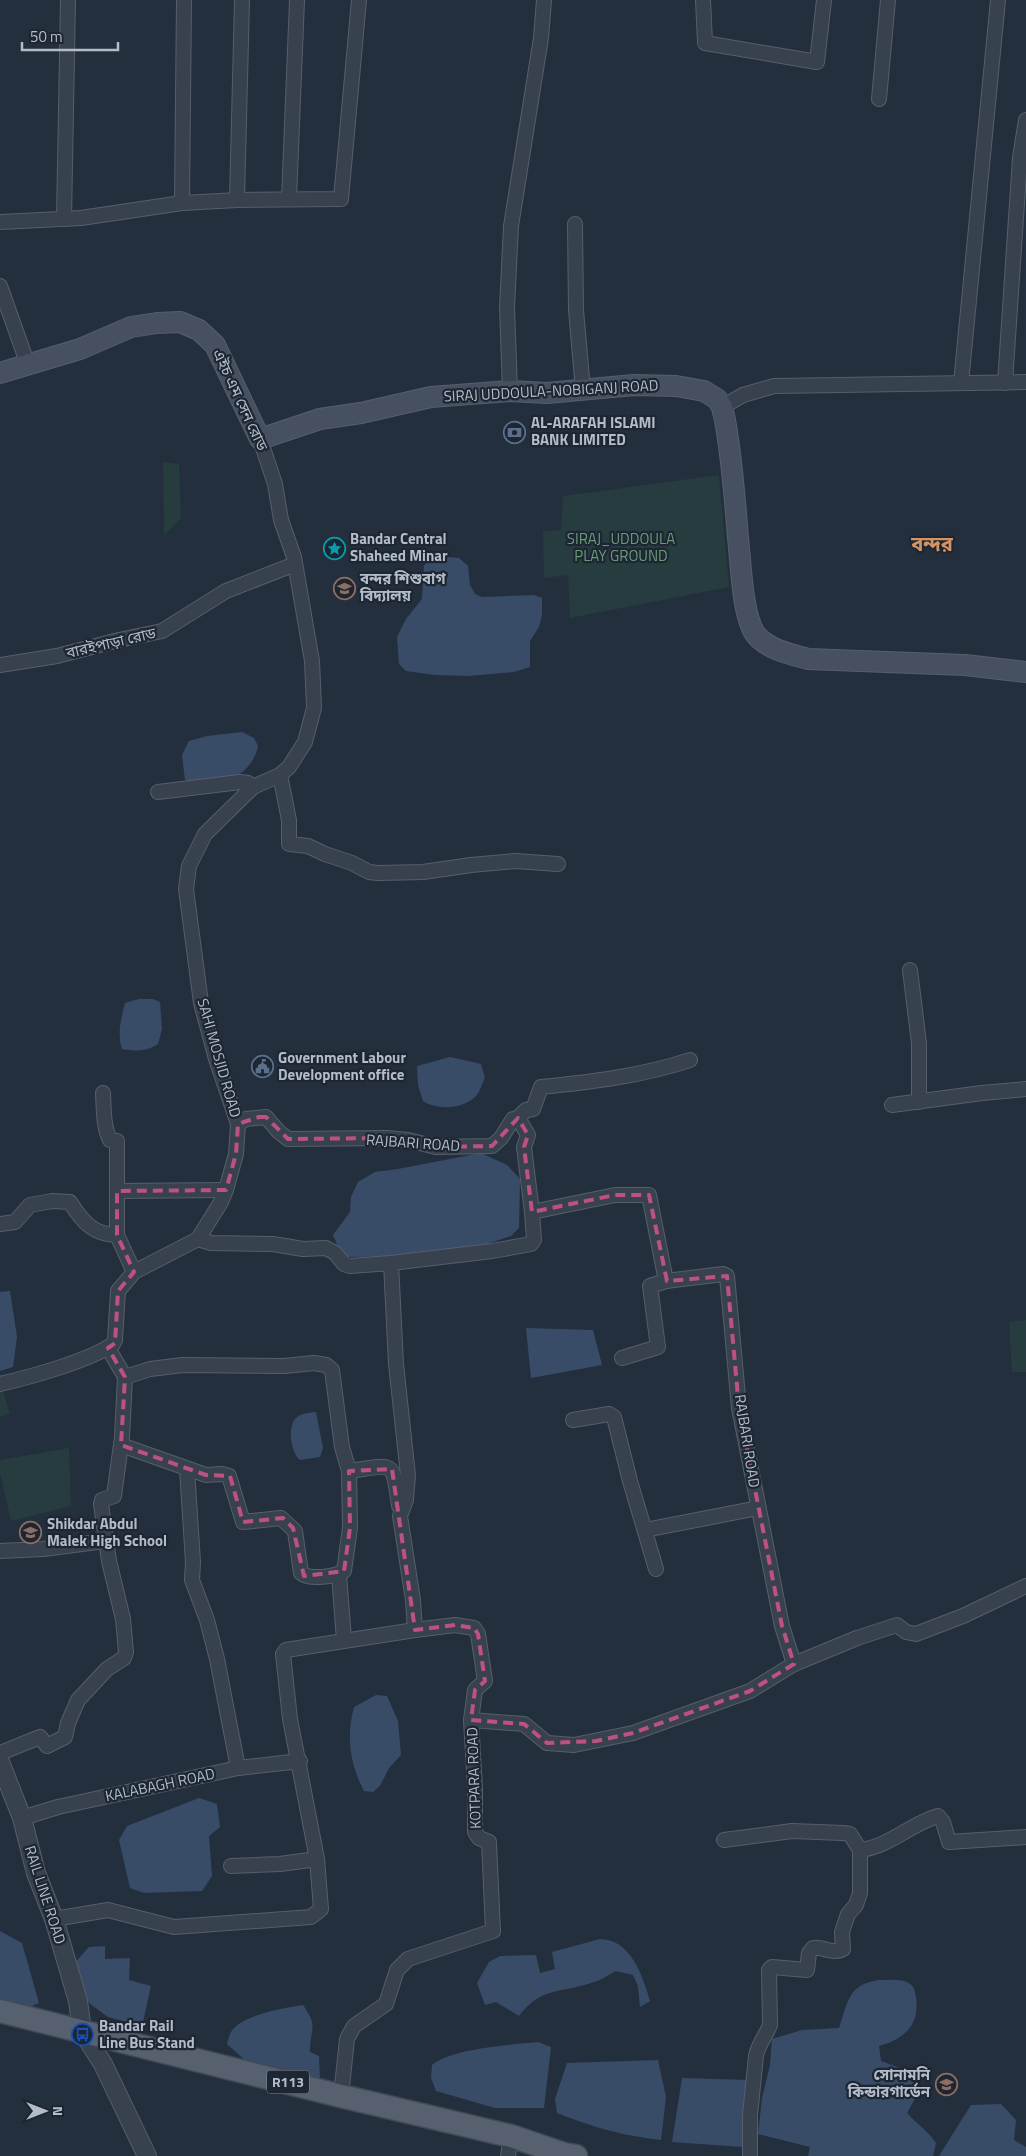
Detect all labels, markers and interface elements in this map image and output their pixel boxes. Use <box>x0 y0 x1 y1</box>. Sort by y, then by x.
scale bar <box>22 20 119 52</box>
text: 50 m <box>30 25 63 48</box>
street label: এইচ এম সেন রোড <box>207 345 274 455</box>
street label: SIRAJ UDDOULA-NOBIGANJ ROAD <box>443 373 659 408</box>
place label: AL-ARAFAH ISLAMI BANK LIMITED <box>531 411 656 451</box>
bank icon: AL-ARAFAH ISLAMI BANK LIMITED <box>503 420 527 444</box>
place label: Bandar Central Shaheed Minar <box>350 527 448 567</box>
park label: SIRAJ_UDDOULA PLAY GROUND <box>567 527 675 567</box>
district label: বন্দর <box>910 528 954 559</box>
place icon: Bandar Central Shaheed Minar <box>322 536 346 560</box>
place label: বন্দর শিশুবাগ বিদ্যালয় <box>359 567 446 607</box>
school or university icon: বন্দর শিশুবাগ বিদ্যালয় <box>332 576 356 600</box>
street label: বারইপাড়া রোড <box>63 621 158 664</box>
street label: SAHI MOSJID ROAD <box>191 996 247 1120</box>
place label: Government Labour Development office <box>278 1046 406 1086</box>
public building icon: Government Labour Development office <box>250 1055 274 1079</box>
street label: RAJBARI ROAD <box>365 1128 461 1157</box>
street label: RAJBARI ROAD <box>729 1393 766 1489</box>
place label: Shikdar Abdul Malek High School <box>47 1512 167 1552</box>
school or university icon: Shikdar Abdul Malek High School <box>19 1521 43 1545</box>
street label: KOTPARA ROAD <box>460 1727 487 1829</box>
street label: KALABAGH ROAD <box>103 1762 217 1807</box>
street label: RAIL LINE ROAD <box>19 1843 72 1947</box>
place label: Bandar Rail Line Bus Stand <box>99 2014 195 2054</box>
bus stop icon: Bandar Rail Line Bus Stand <box>71 2023 95 2047</box>
place label: সোনামনি কিন্ডারগার্ডেন <box>847 2063 931 2103</box>
road number: R113 <box>267 2070 309 2094</box>
school or university icon: সোনামনি কিন্ডারগার্ডেন <box>934 2072 958 2096</box>
north arrow <box>20 2086 70 2136</box>
text: N <box>48 2106 69 2116</box>

